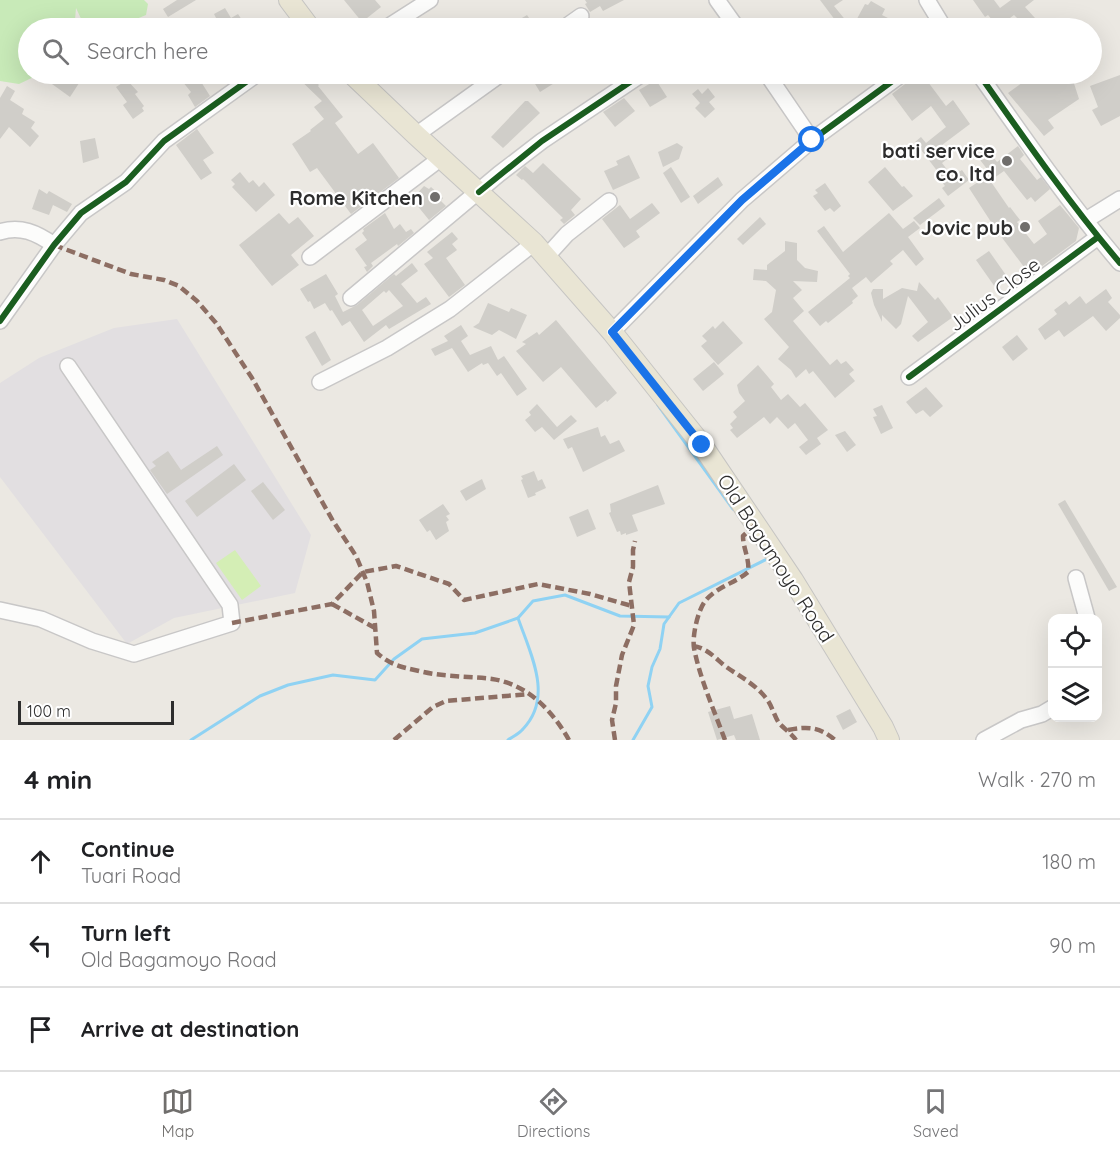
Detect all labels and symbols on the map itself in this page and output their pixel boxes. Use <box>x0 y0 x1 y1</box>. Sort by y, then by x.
route start <box>798 126 824 152</box>
place label: bati service co. ltd <box>882 138 995 186</box>
marker: bati service co. ltd <box>1000 154 1014 168</box>
place label: Rome Kitchen <box>289 185 423 210</box>
marker: Rome Kitchen <box>428 190 442 204</box>
place label: Jovic pub <box>921 215 1013 240</box>
marker: Jovic pub <box>1018 220 1032 234</box>
street label: Julius Close <box>943 251 1045 337</box>
route end <box>688 431 714 457</box>
street label: Old Bagamoyo Road <box>712 469 840 647</box>
scale bar <box>18 698 174 726</box>

